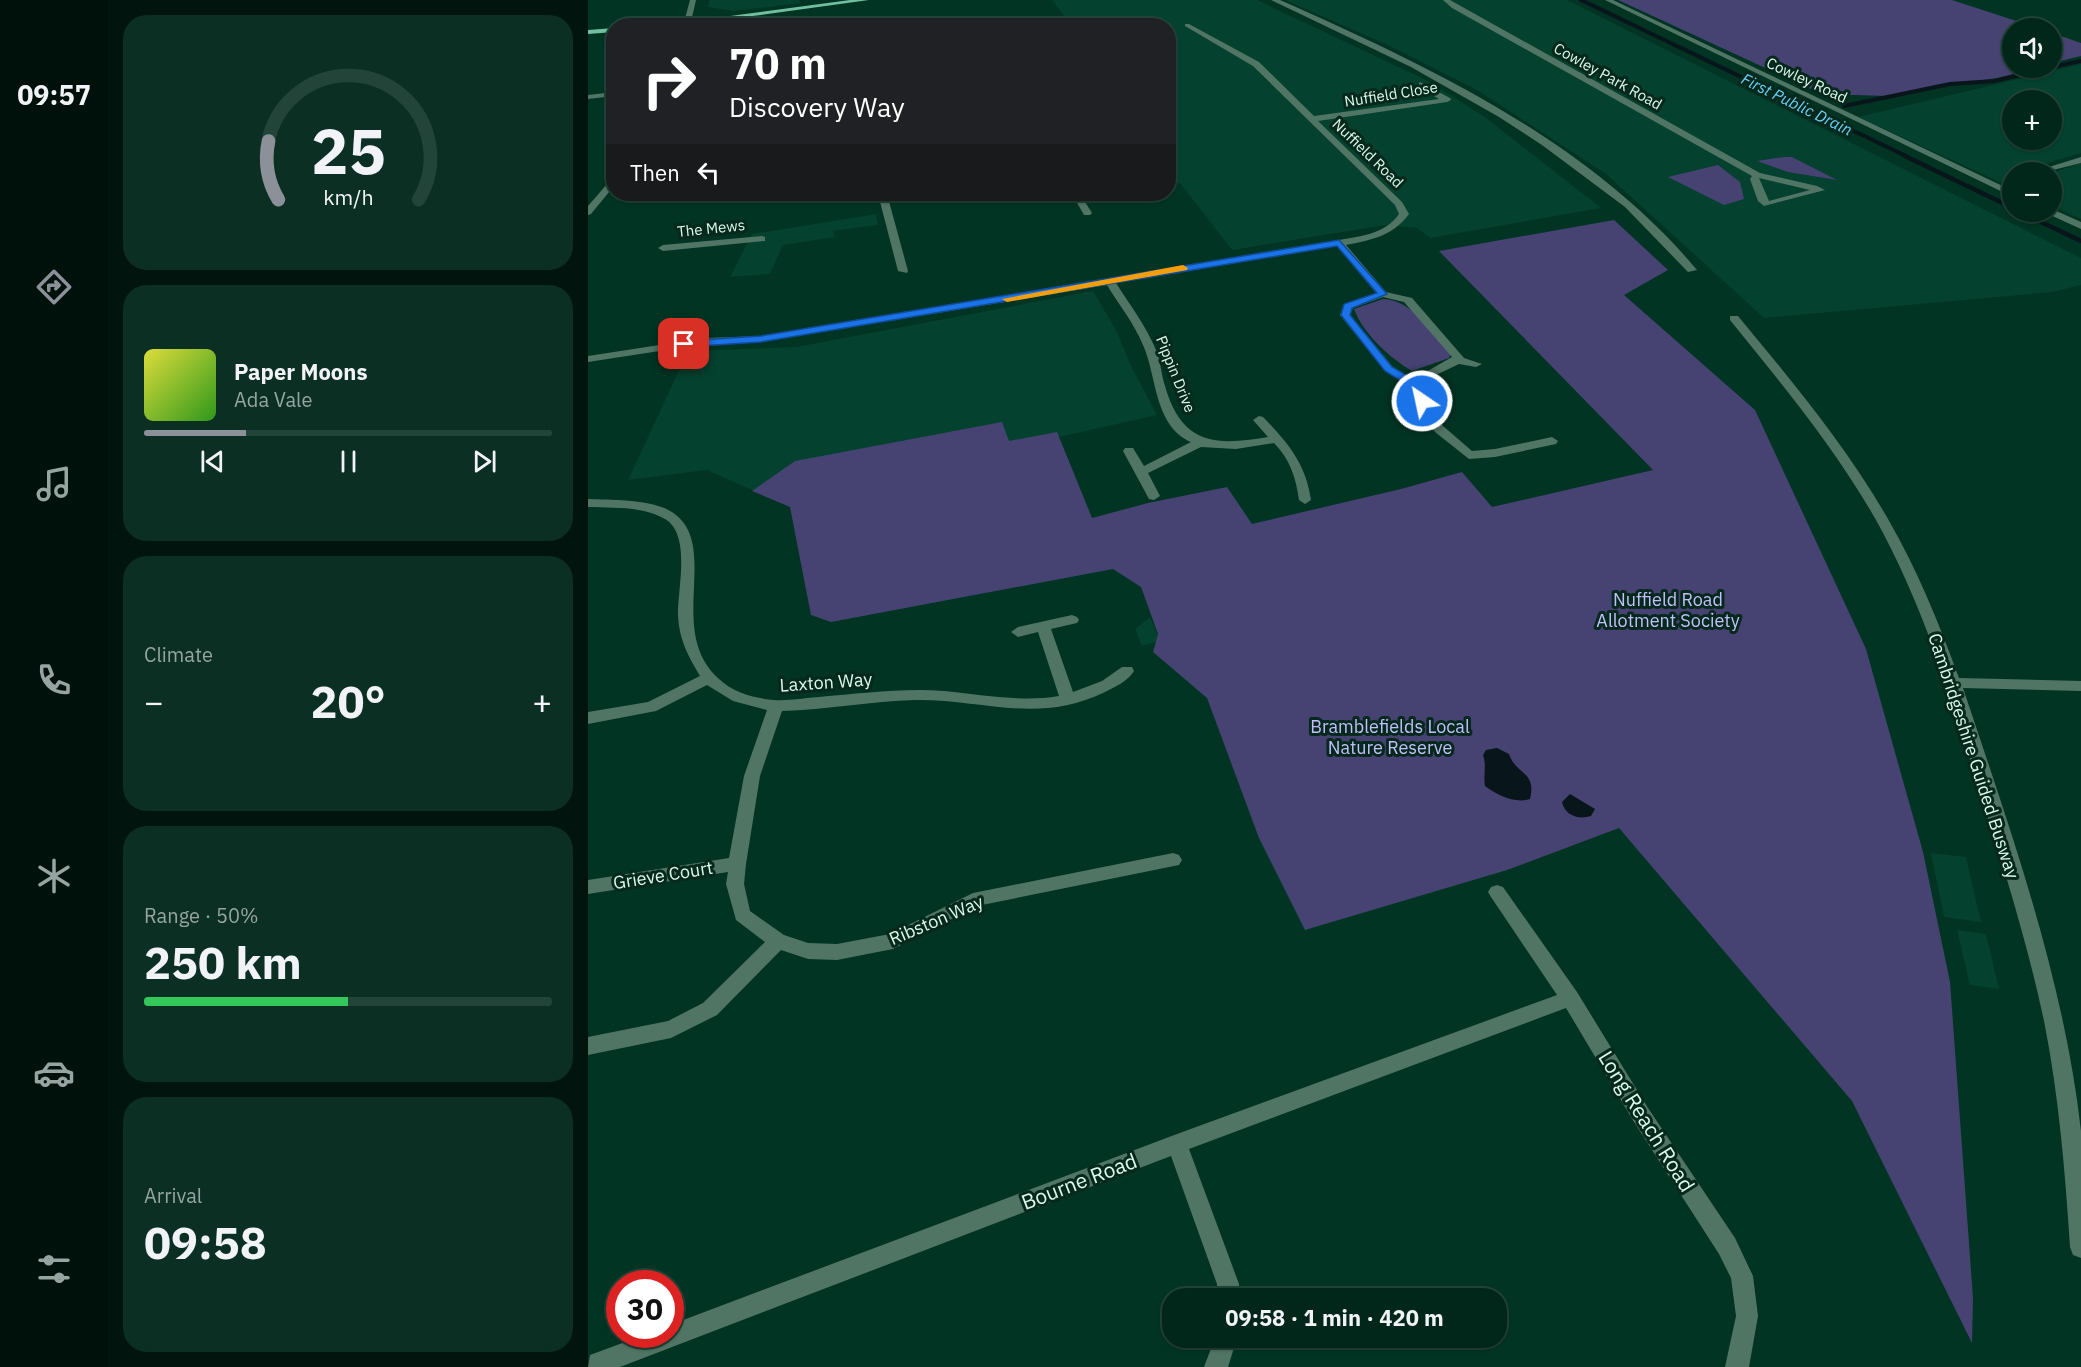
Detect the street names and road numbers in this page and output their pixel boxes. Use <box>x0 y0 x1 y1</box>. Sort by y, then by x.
street label: Cowley Park Road <box>1551 38 1665 114</box>
street label: Cowley Road <box>1764 53 1850 107</box>
street label: Nuffield Close <box>1343 77 1439 111</box>
street label: Nuffield Road <box>1328 114 1408 192</box>
street label: The Mews <box>676 215 746 241</box>
street label: Pippin Drive <box>1152 333 1200 415</box>
street label: Cambridgeshire Guided Busway <box>1923 630 2025 882</box>
street label: Laxton Way <box>779 667 873 697</box>
street label: Grieve Court <box>611 856 715 894</box>
street label: Ribston Way <box>885 890 987 950</box>
street label: Long Reach Road <box>1592 1045 1702 1197</box>
street label: Bourne Road <box>1017 1146 1141 1216</box>

